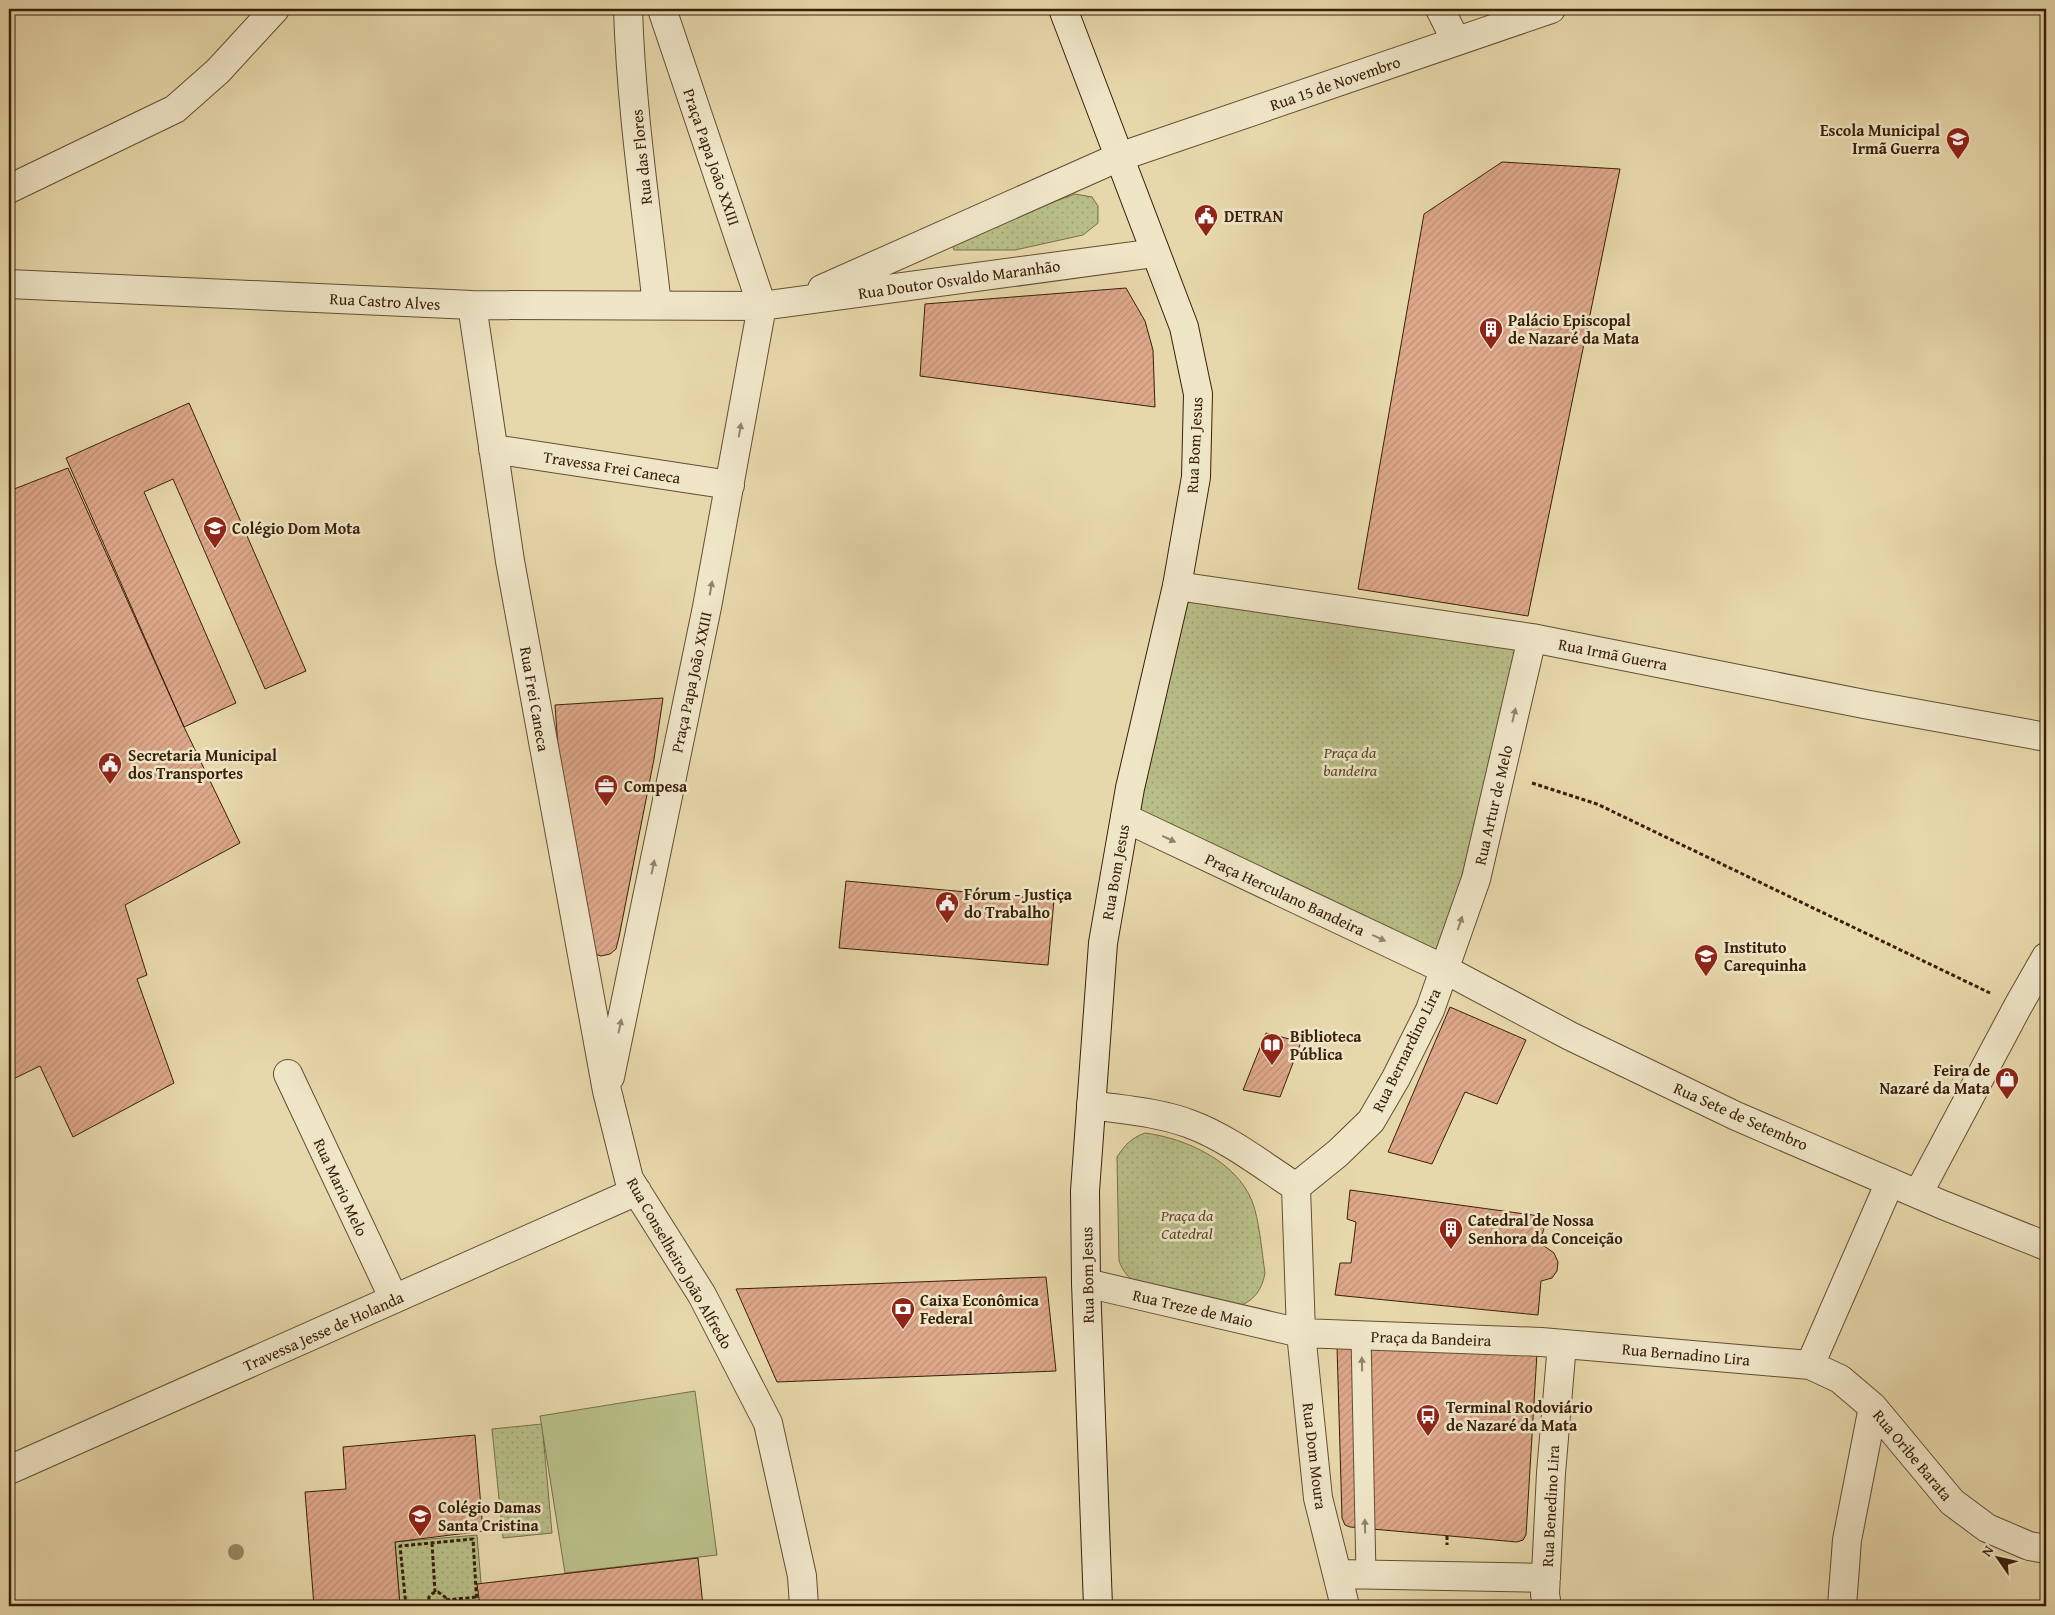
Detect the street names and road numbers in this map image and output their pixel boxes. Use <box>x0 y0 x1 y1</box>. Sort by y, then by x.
street label: Rua 15 de Novembro <box>1266 49 1404 117</box>
street label: Praça Papa João XXIII <box>677 85 747 229</box>
street label: Rua das Flores <box>624 108 658 206</box>
street label: Rua Doutor Osvaldo Maranhão <box>856 253 1062 305</box>
street label: Rua Castro Alves <box>329 286 441 316</box>
street label: Rua Bom Jesus <box>1179 396 1209 494</box>
street label: Travessa Frei Caneca <box>542 444 683 490</box>
street label: Praça Papa João XXIII <box>664 609 718 755</box>
street label: Rua Irmã Guerra <box>1556 632 1670 676</box>
street label: Rua Frei Caneca <box>514 645 556 754</box>
street label: Rua Artur de Melo <box>1468 743 1518 867</box>
street label: Rua Bom Jesus <box>1095 822 1135 922</box>
street label: Praça Herculano Bandeira <box>1201 846 1369 942</box>
street label: Rua Bernardino Lira <box>1366 984 1447 1116</box>
street label: Rua Sete de Setembro <box>1670 1076 1812 1156</box>
street label: Rua Mario Melo <box>308 1134 374 1240</box>
street label: Rua Conselheiro João Alfredo <box>621 1173 739 1353</box>
street label: Rua Bom Jesus <box>1074 1226 1100 1324</box>
street label: Rua Treze de Maio <box>1131 1283 1255 1333</box>
street label: Travessa Jesse de Holanda <box>239 1285 407 1377</box>
street label: Praça da Bandeira <box>1370 1324 1492 1352</box>
street label: Rua Bernadino Lira <box>1621 1336 1752 1372</box>
street label: Rua Dom Moura <box>1297 1401 1334 1511</box>
street label: Rua Oribe Barata <box>1868 1404 1959 1506</box>
street label: Rua Benedino Lira <box>1535 1444 1565 1568</box>

